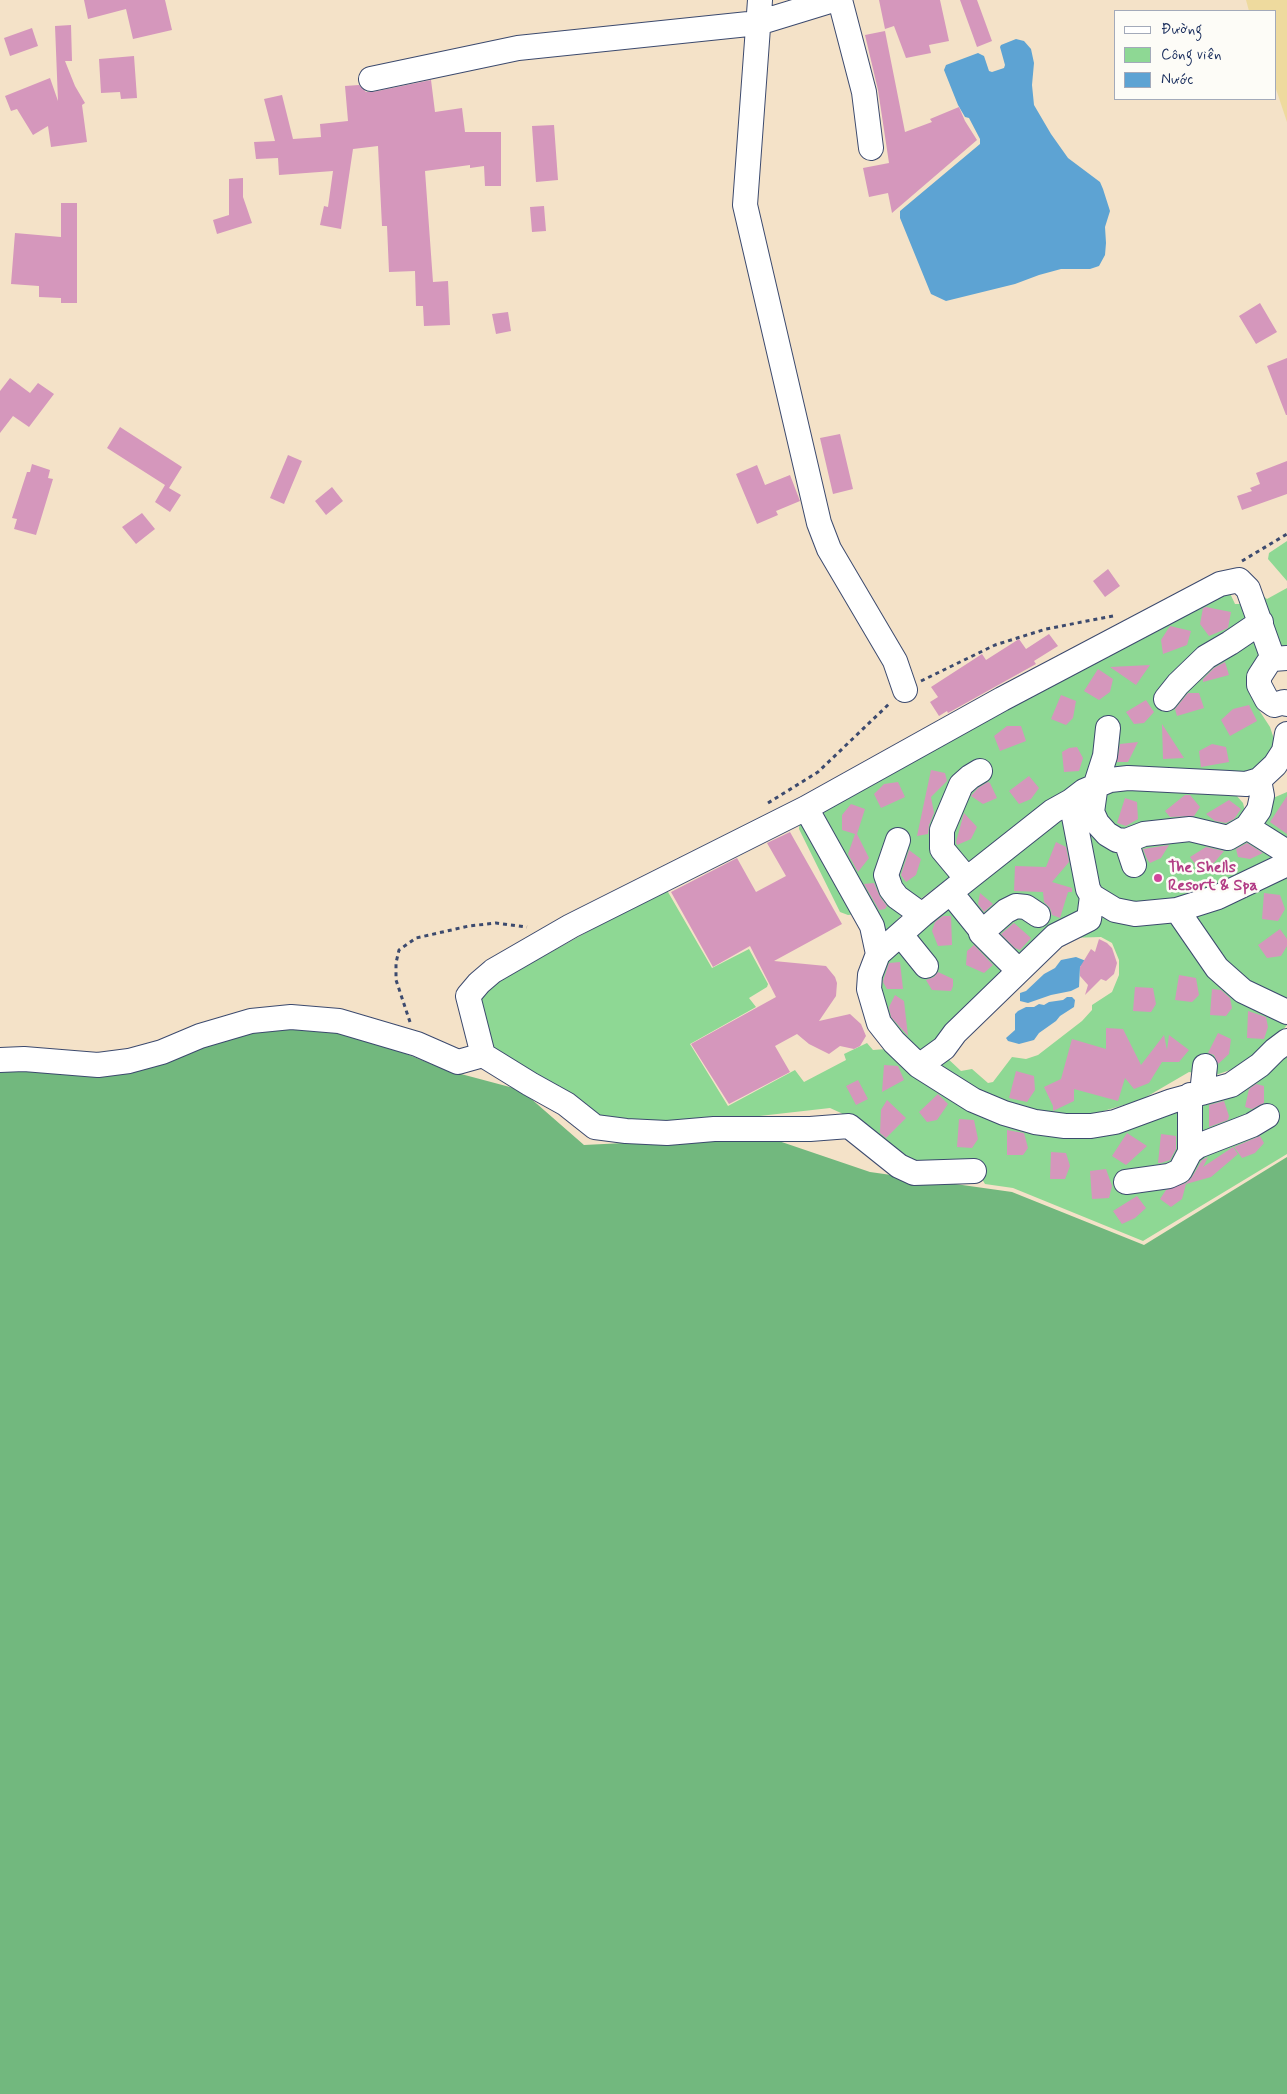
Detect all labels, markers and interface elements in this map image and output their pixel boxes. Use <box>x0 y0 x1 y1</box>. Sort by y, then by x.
legend <box>1114 10 1277 100</box>
text: Đường <box>1161 20 1202 40</box>
text: Công viên <box>1161 45 1221 65</box>
text: Nước <box>1161 70 1193 90</box>
place label: The Shells Resort & Spa <box>1168 859 1258 897</box>
marker: The Shells Resort & Spa <box>1152 872 1164 884</box>

